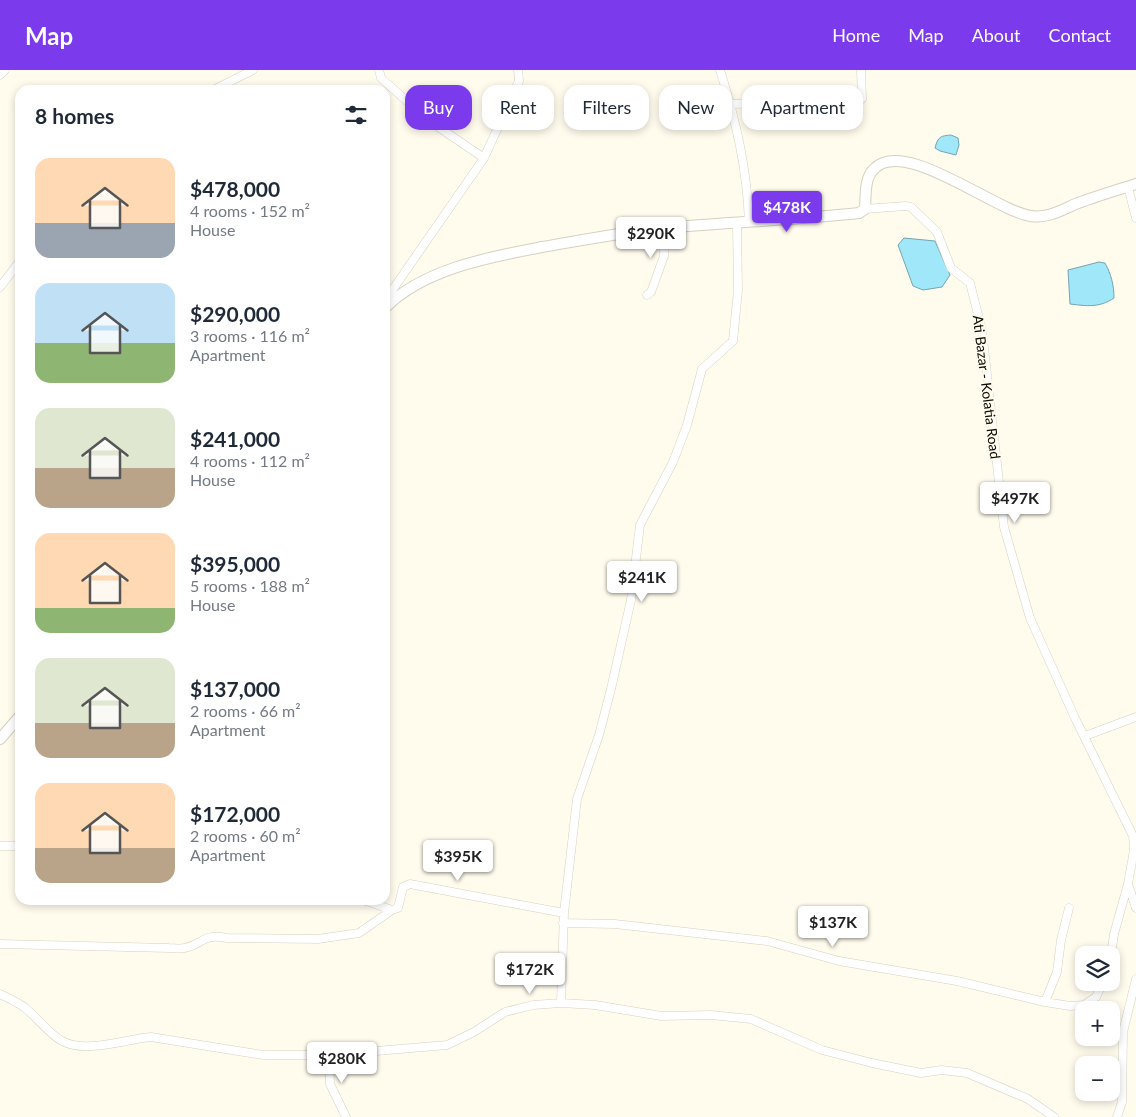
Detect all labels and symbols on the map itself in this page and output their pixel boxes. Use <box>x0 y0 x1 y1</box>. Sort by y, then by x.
pin: $478K <box>752 190 822 233</box>
pin: $290K <box>616 216 686 259</box>
street label: Ati Bazar - Kolatia Road <box>970 314 1004 460</box>
pin: $497K <box>980 482 1050 524</box>
pin: $241K <box>607 560 677 603</box>
pin: $395K <box>423 840 493 882</box>
pin: $137K <box>798 906 868 948</box>
pin: $172K <box>495 952 565 995</box>
pin: $280K <box>307 1042 377 1084</box>

